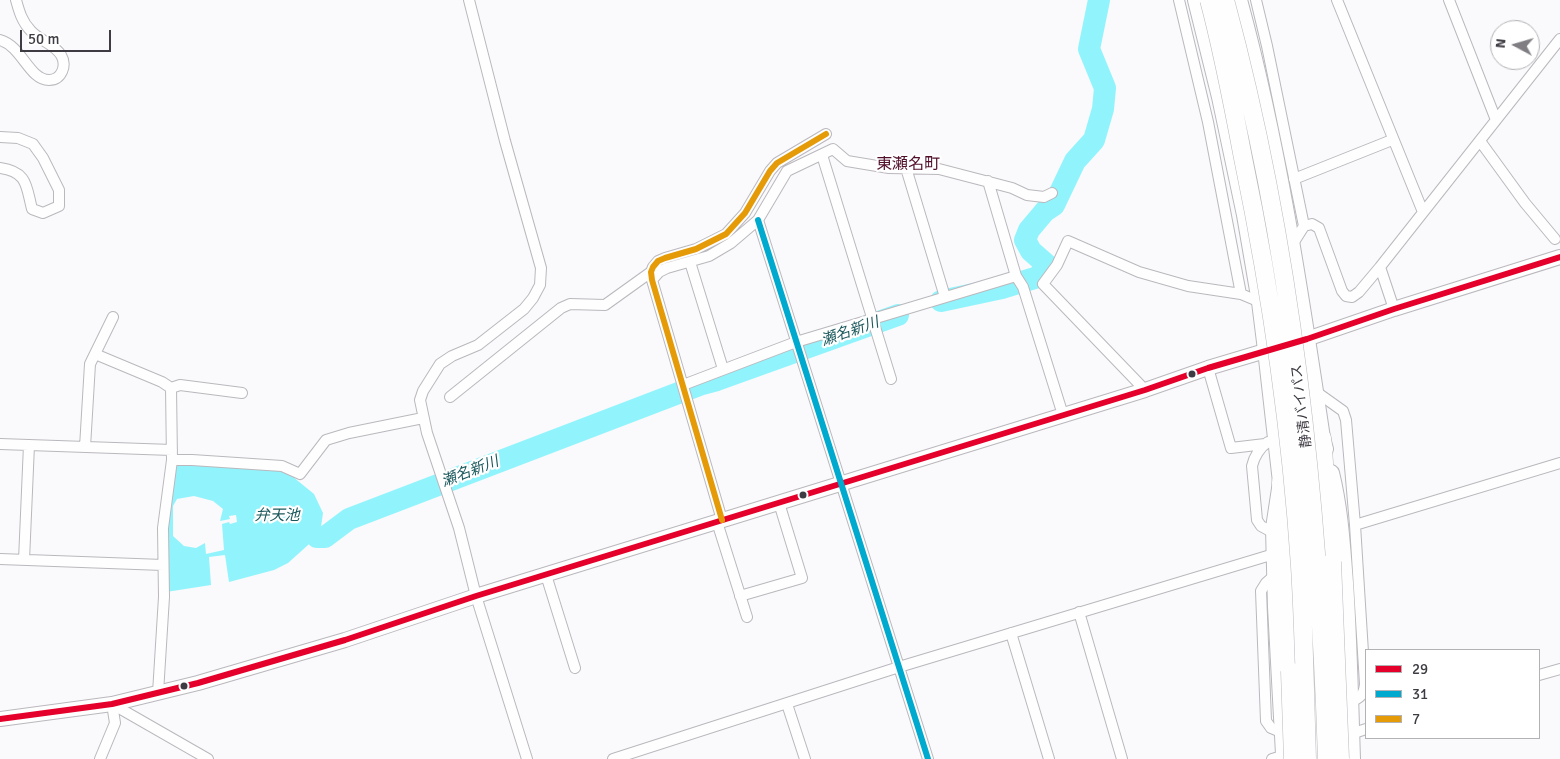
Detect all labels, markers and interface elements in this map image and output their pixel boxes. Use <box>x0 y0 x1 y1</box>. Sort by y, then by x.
scale bar <box>22 20 114 52</box>
north arrow <box>1490 20 1540 70</box>
text: 50 m <box>28 30 59 48</box>
text: N <box>1492 38 1510 49</box>
district label: 東瀬名町 <box>876 155 940 175</box>
water label: 瀬名新川 <box>819 314 881 350</box>
street label: 静清バイパス <box>1289 363 1315 449</box>
unlabelled marker <box>1187 369 1197 379</box>
water label: 瀬名新川 <box>439 453 501 491</box>
unlabelled marker <box>798 490 808 500</box>
water label: 弁天池 <box>255 507 299 525</box>
legend <box>1365 649 1540 739</box>
text: 29 <box>1412 660 1428 678</box>
unlabelled marker <box>179 681 189 691</box>
text: 31 <box>1412 685 1428 703</box>
text: 7 <box>1412 710 1420 728</box>

